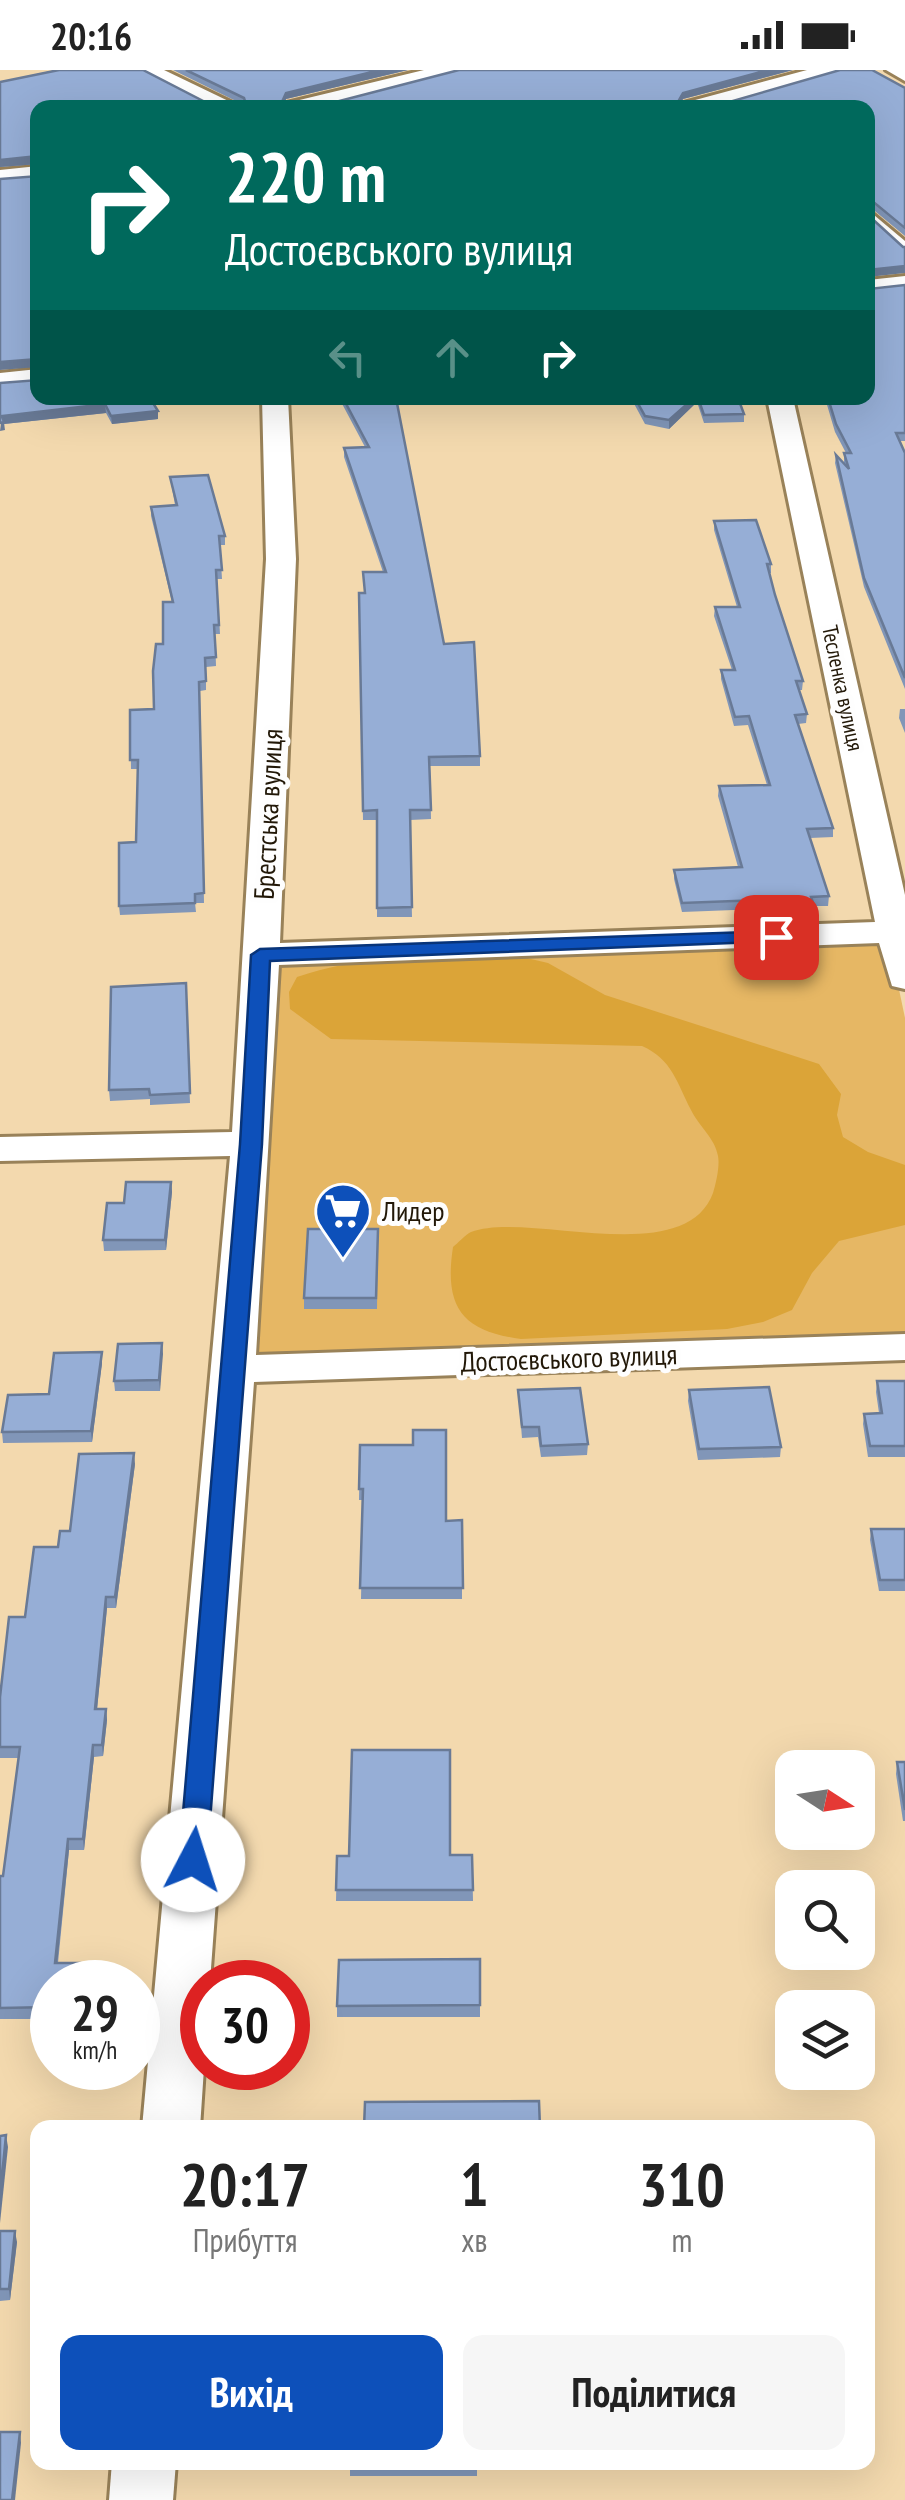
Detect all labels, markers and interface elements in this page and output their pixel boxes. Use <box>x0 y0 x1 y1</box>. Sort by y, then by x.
text: 20:16 <box>50 11 132 60</box>
text: 220 m <box>225 131 386 221</box>
icon: right <box>60 140 190 270</box>
text: Достоєвського вулиця <box>225 219 573 277</box>
icon: left <box>320 330 375 385</box>
icon: ahead <box>425 330 480 385</box>
icon: right <box>530 330 585 385</box>
street label: Тесленка вулиця <box>816 623 870 753</box>
street label: Брестська вулиця <box>245 728 290 900</box>
pin <box>734 895 819 980</box>
icon: arrive <box>749 910 804 965</box>
supermarket icon: Лидер <box>313 1181 373 1260</box>
place label: Лидер <box>381 1192 444 1229</box>
street label: Достоєвського вулиця <box>460 1335 678 1380</box>
north arrow <box>775 1750 875 1850</box>
map controls <box>775 1750 875 2090</box>
position arrow <box>141 1808 245 1912</box>
button: search <box>775 1870 875 1970</box>
speed limit sign: 30 <box>180 1960 310 2090</box>
text: 29 <box>71 1980 119 2045</box>
button: layers <box>775 1990 875 2090</box>
text: km/h <box>73 2034 117 2066</box>
text: 20:17 <box>180 2145 310 2223</box>
text: 1 <box>460 2145 489 2223</box>
text: 310 <box>639 2145 725 2223</box>
text: Прибуття <box>193 2219 297 2261</box>
text: хв <box>461 2219 487 2261</box>
text: m <box>671 2219 692 2261</box>
button: Вихід <box>60 2335 443 2450</box>
button: Поділитися <box>463 2335 845 2450</box>

